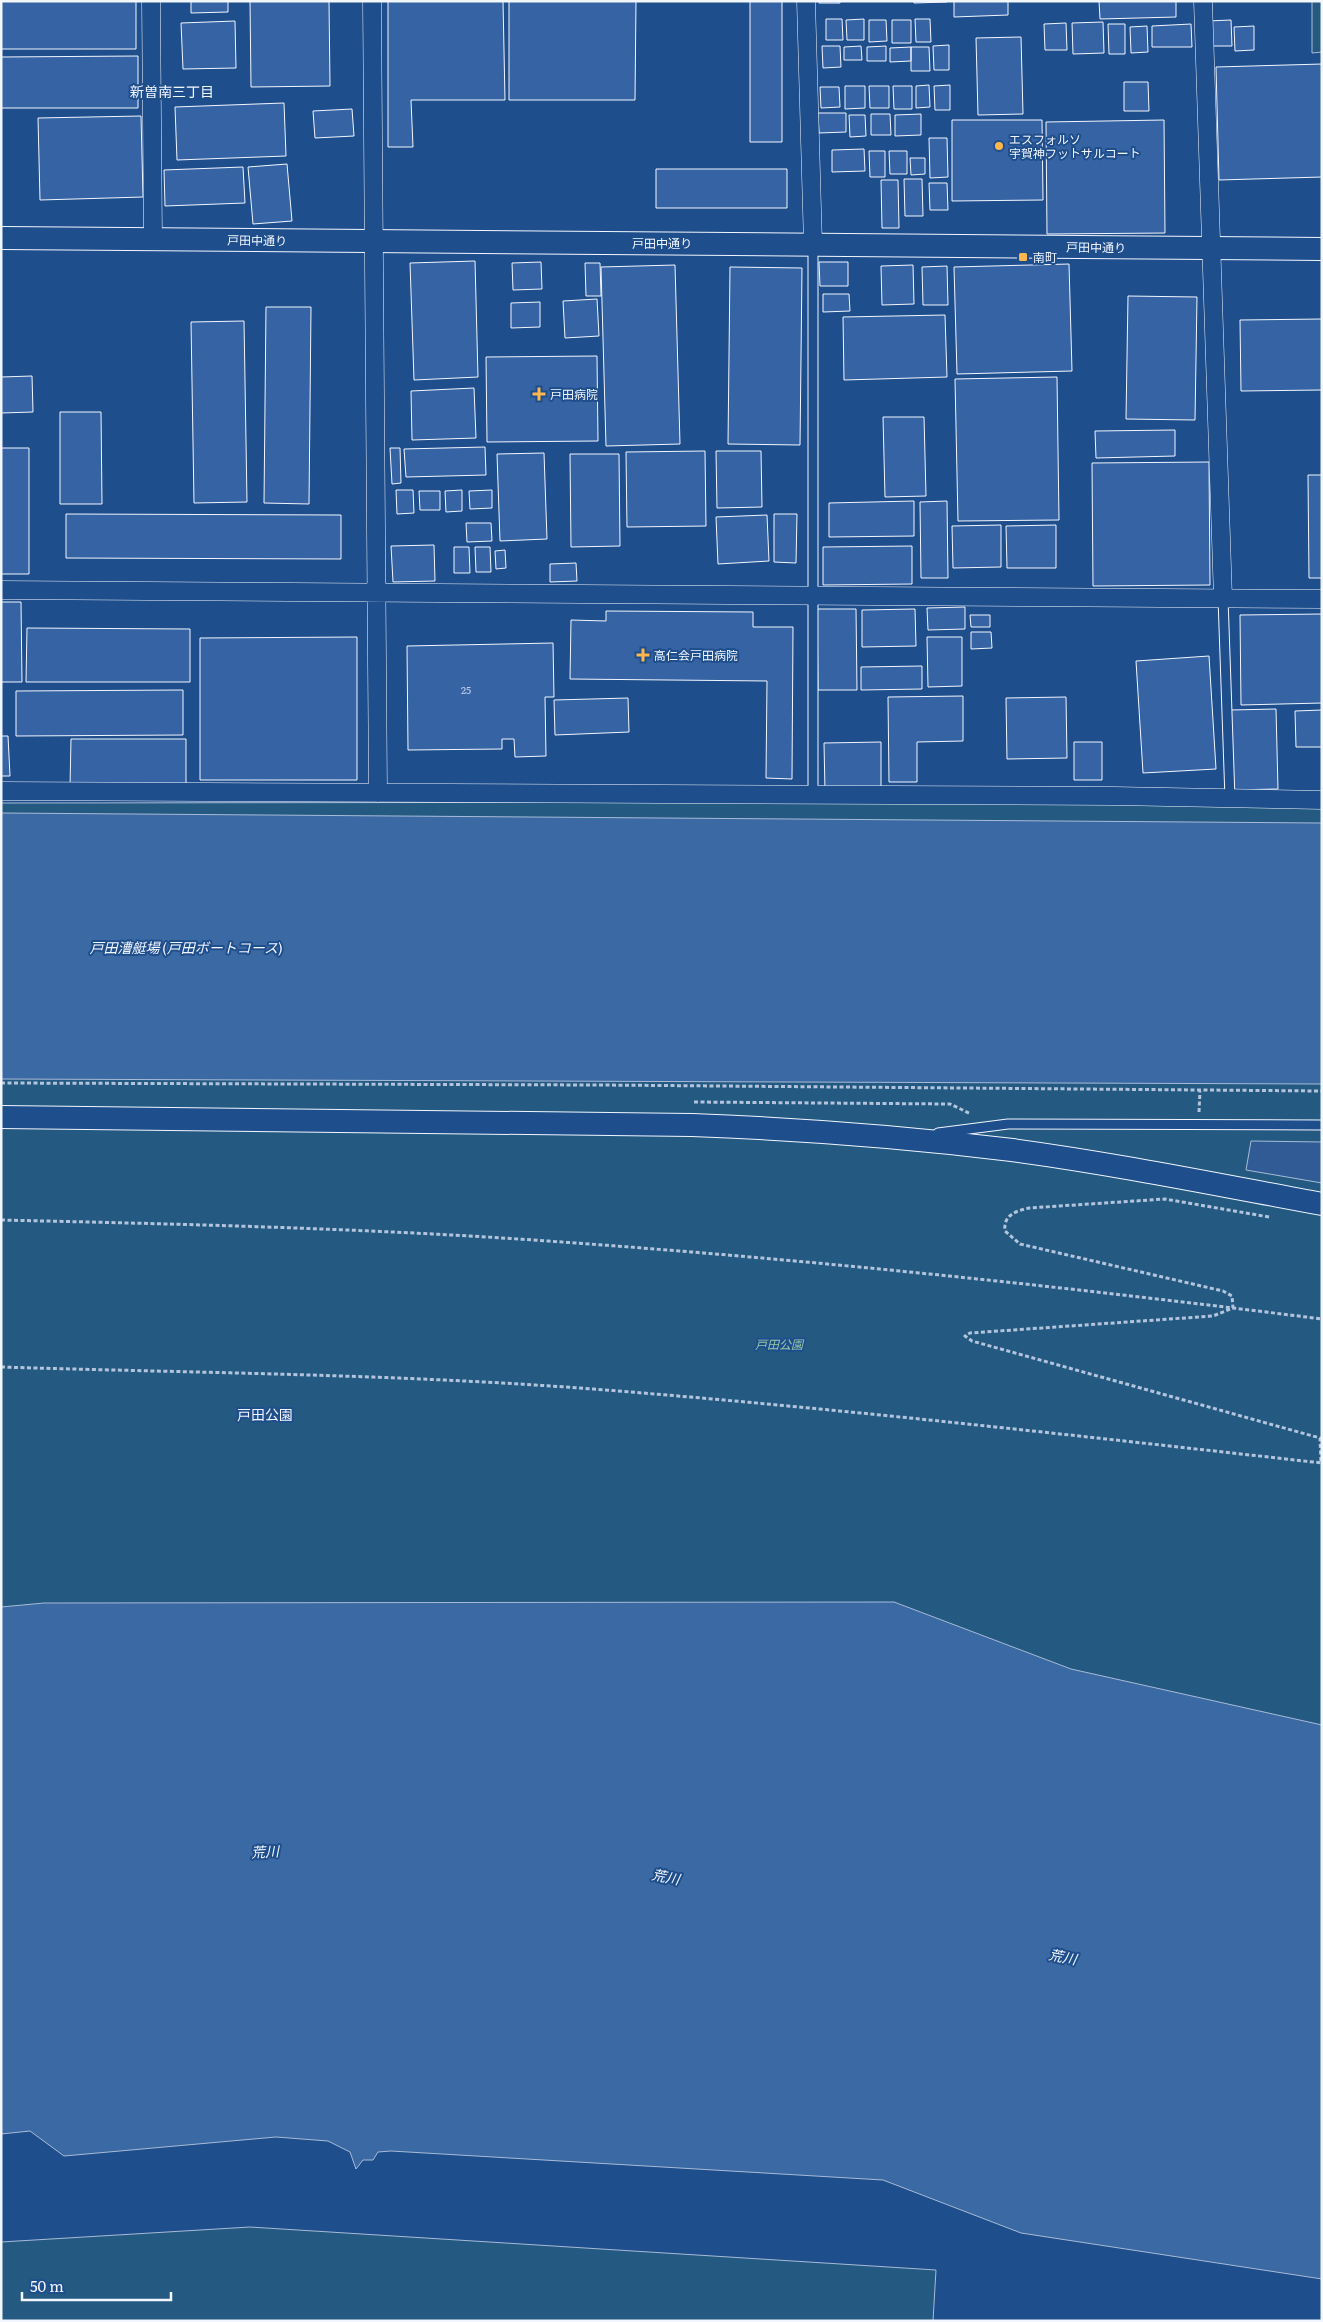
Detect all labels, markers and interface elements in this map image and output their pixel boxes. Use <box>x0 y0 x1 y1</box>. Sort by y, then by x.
district label: 新曽南三丁目 <box>130 81 214 101</box>
place label: エスフォルソ 宇賀神フットサルコート <box>1009 130 1141 162</box>
marker: エスフォルソ 宇賀神フットサルコート <box>993 140 1005 152</box>
street label: 戸田中通り <box>227 230 287 250</box>
street label: 戸田中通り <box>632 234 692 252</box>
street label: 戸田中通り <box>1066 237 1126 257</box>
place label: 南町 <box>1033 248 1057 266</box>
marker: 南町 <box>1017 251 1029 263</box>
place label: 戸田病院 <box>550 385 598 403</box>
marker: 戸田病院 <box>532 387 546 401</box>
place label: 高仁会戸田病院 <box>654 646 738 664</box>
marker: 高仁会戸田病院 <box>636 648 650 662</box>
house number: 25 <box>461 682 471 697</box>
water label: 戸田漕艇場 (戸田ボートコース) <box>89 937 283 957</box>
park label: 戸田公園 <box>755 1335 805 1353</box>
district label: 戸田公園 <box>237 1404 293 1424</box>
water label: 荒川 <box>250 1840 282 1862</box>
water label: 荒川 <box>650 1864 684 1889</box>
water label: 荒川 <box>1047 1944 1081 1969</box>
scale bar <box>22 2270 171 2302</box>
text: 50 m <box>30 2274 64 2297</box>

